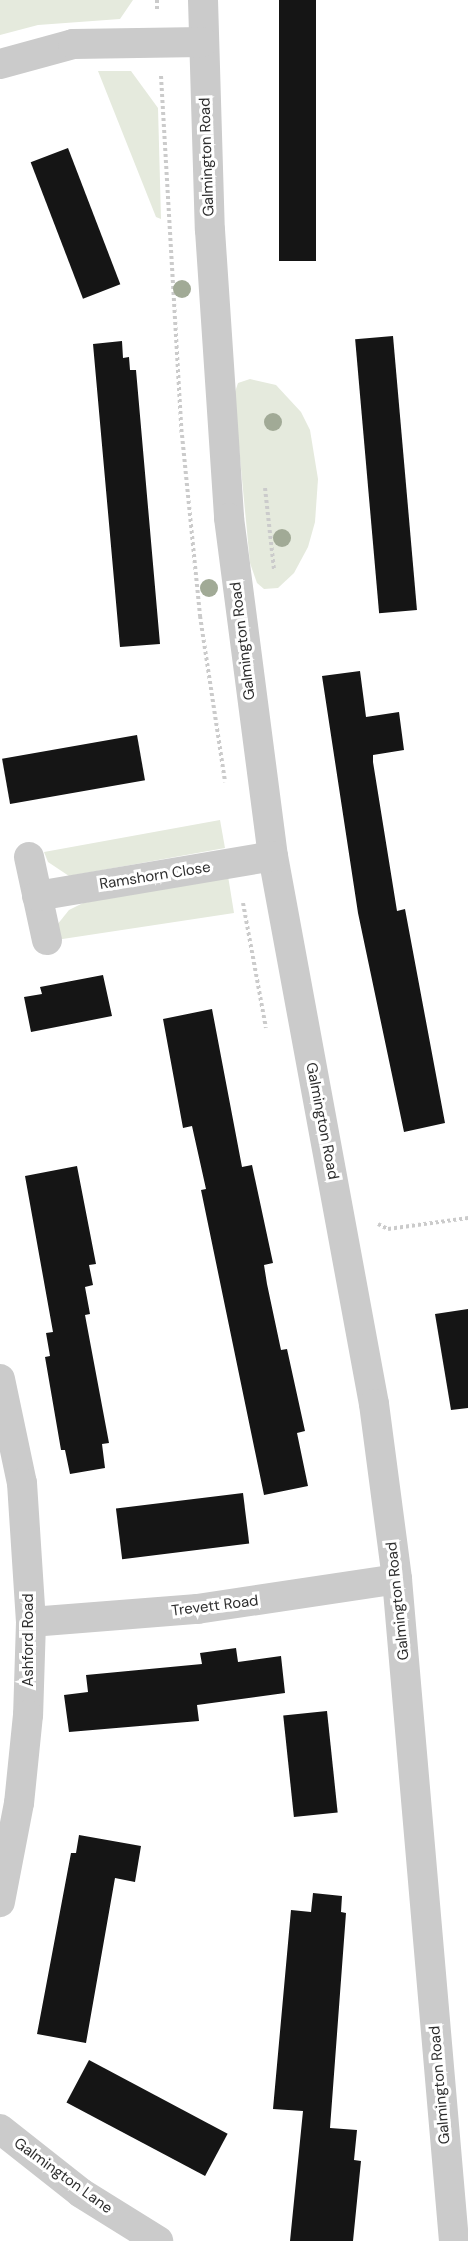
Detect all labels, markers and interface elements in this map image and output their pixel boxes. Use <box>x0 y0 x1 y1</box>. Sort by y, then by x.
street label: Galmington Road <box>196 97 218 217</box>
street label: Galmington Road <box>227 581 259 701</box>
street label: Ramshorn Close <box>98 858 212 894</box>
street label: Galmington Road <box>302 1061 342 1181</box>
street label: Galmington Road <box>383 1541 413 1661</box>
street label: Trevett Road <box>170 1592 260 1620</box>
street label: Ashford Road <box>20 1593 38 1687</box>
street label: Galmington Road <box>426 2025 454 2145</box>
street label: Galmington Lane <box>10 2134 116 2218</box>

